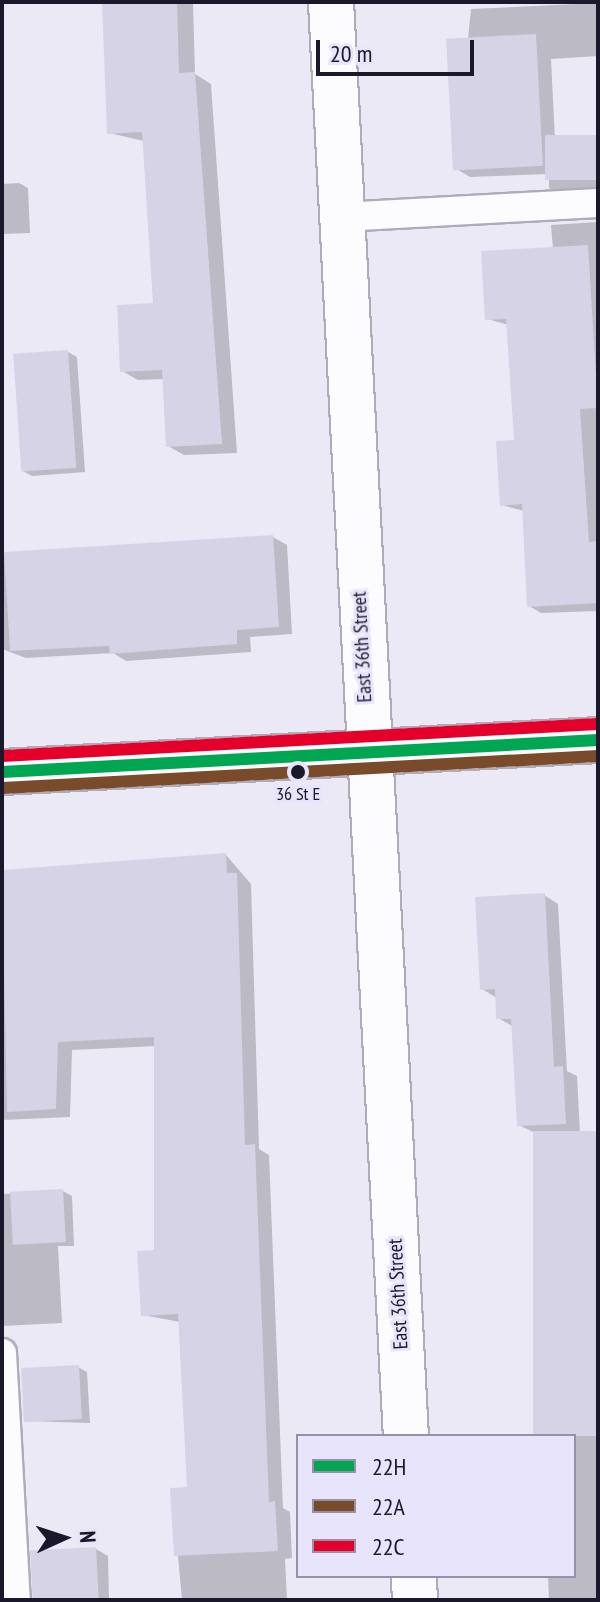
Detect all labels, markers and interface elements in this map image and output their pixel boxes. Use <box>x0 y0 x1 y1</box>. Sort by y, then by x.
scale bar <box>320 24 478 74</box>
text: 20 m <box>330 38 372 69</box>
street label: East 36th Street <box>347 591 377 703</box>
marker: 36 St E <box>290 764 306 780</box>
place label: 36 St E <box>276 783 320 805</box>
street label: East 36th Street <box>383 1238 413 1350</box>
legend <box>296 1434 576 1578</box>
text: 22H <box>372 1451 406 1482</box>
text: 22A <box>372 1491 405 1522</box>
north arrow <box>24 1498 104 1578</box>
text: N <box>74 1530 102 1543</box>
text: 22C <box>372 1531 405 1562</box>

